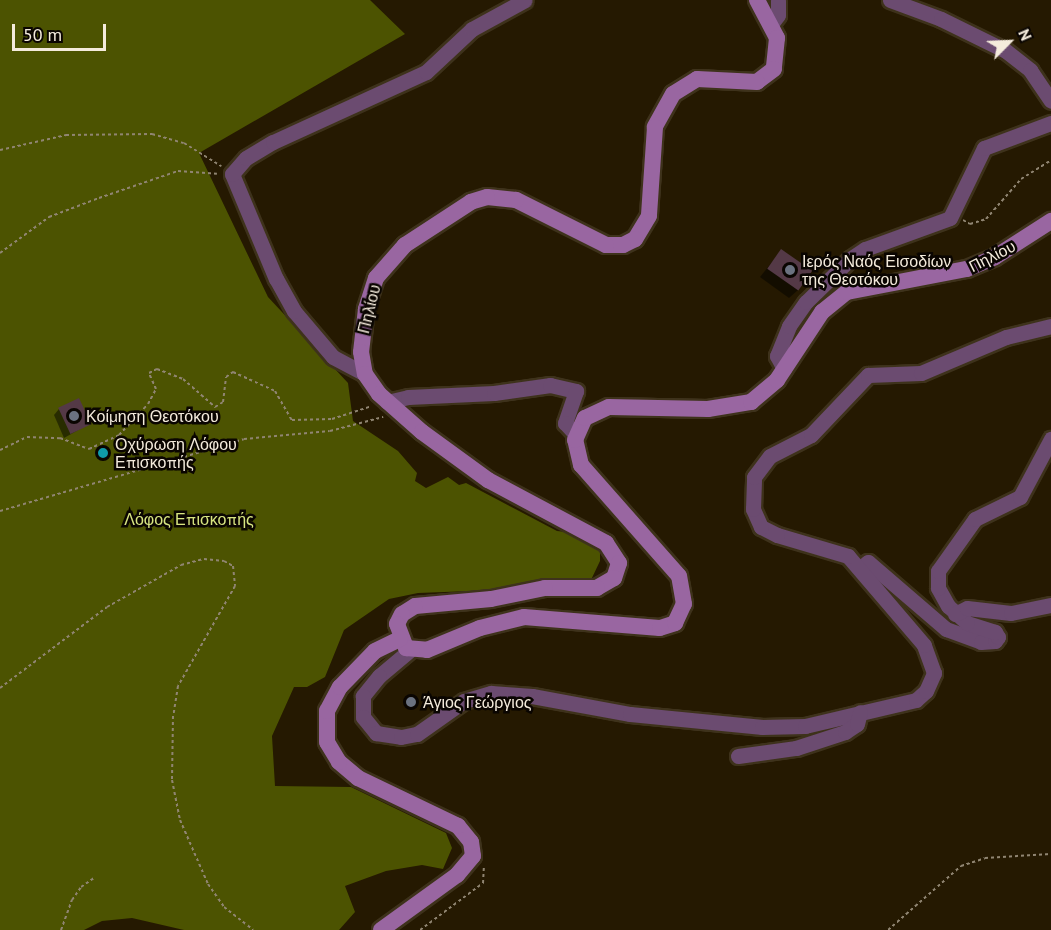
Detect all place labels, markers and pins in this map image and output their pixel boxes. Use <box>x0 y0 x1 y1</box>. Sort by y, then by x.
place label: Ιερός Ναός Εισοδίων της Θεοτόκου <box>802 251 951 289</box>
marker: Ιερός Ναός Εισοδίων της Θεοτόκου <box>783 263 797 277</box>
place label: Κοίμηση Θεοτόκου <box>86 406 219 426</box>
marker: Κοίμηση Θεοτόκου <box>67 409 81 423</box>
place label: Οχύρωση Λόφου Επισκοπής <box>115 434 237 472</box>
marker: Οχύρωση Λόφου Επισκοπής <box>96 446 110 460</box>
place label: Άγιος Γεώργιος <box>423 692 532 712</box>
marker: Άγιος Γεώργιος <box>404 695 418 709</box>

